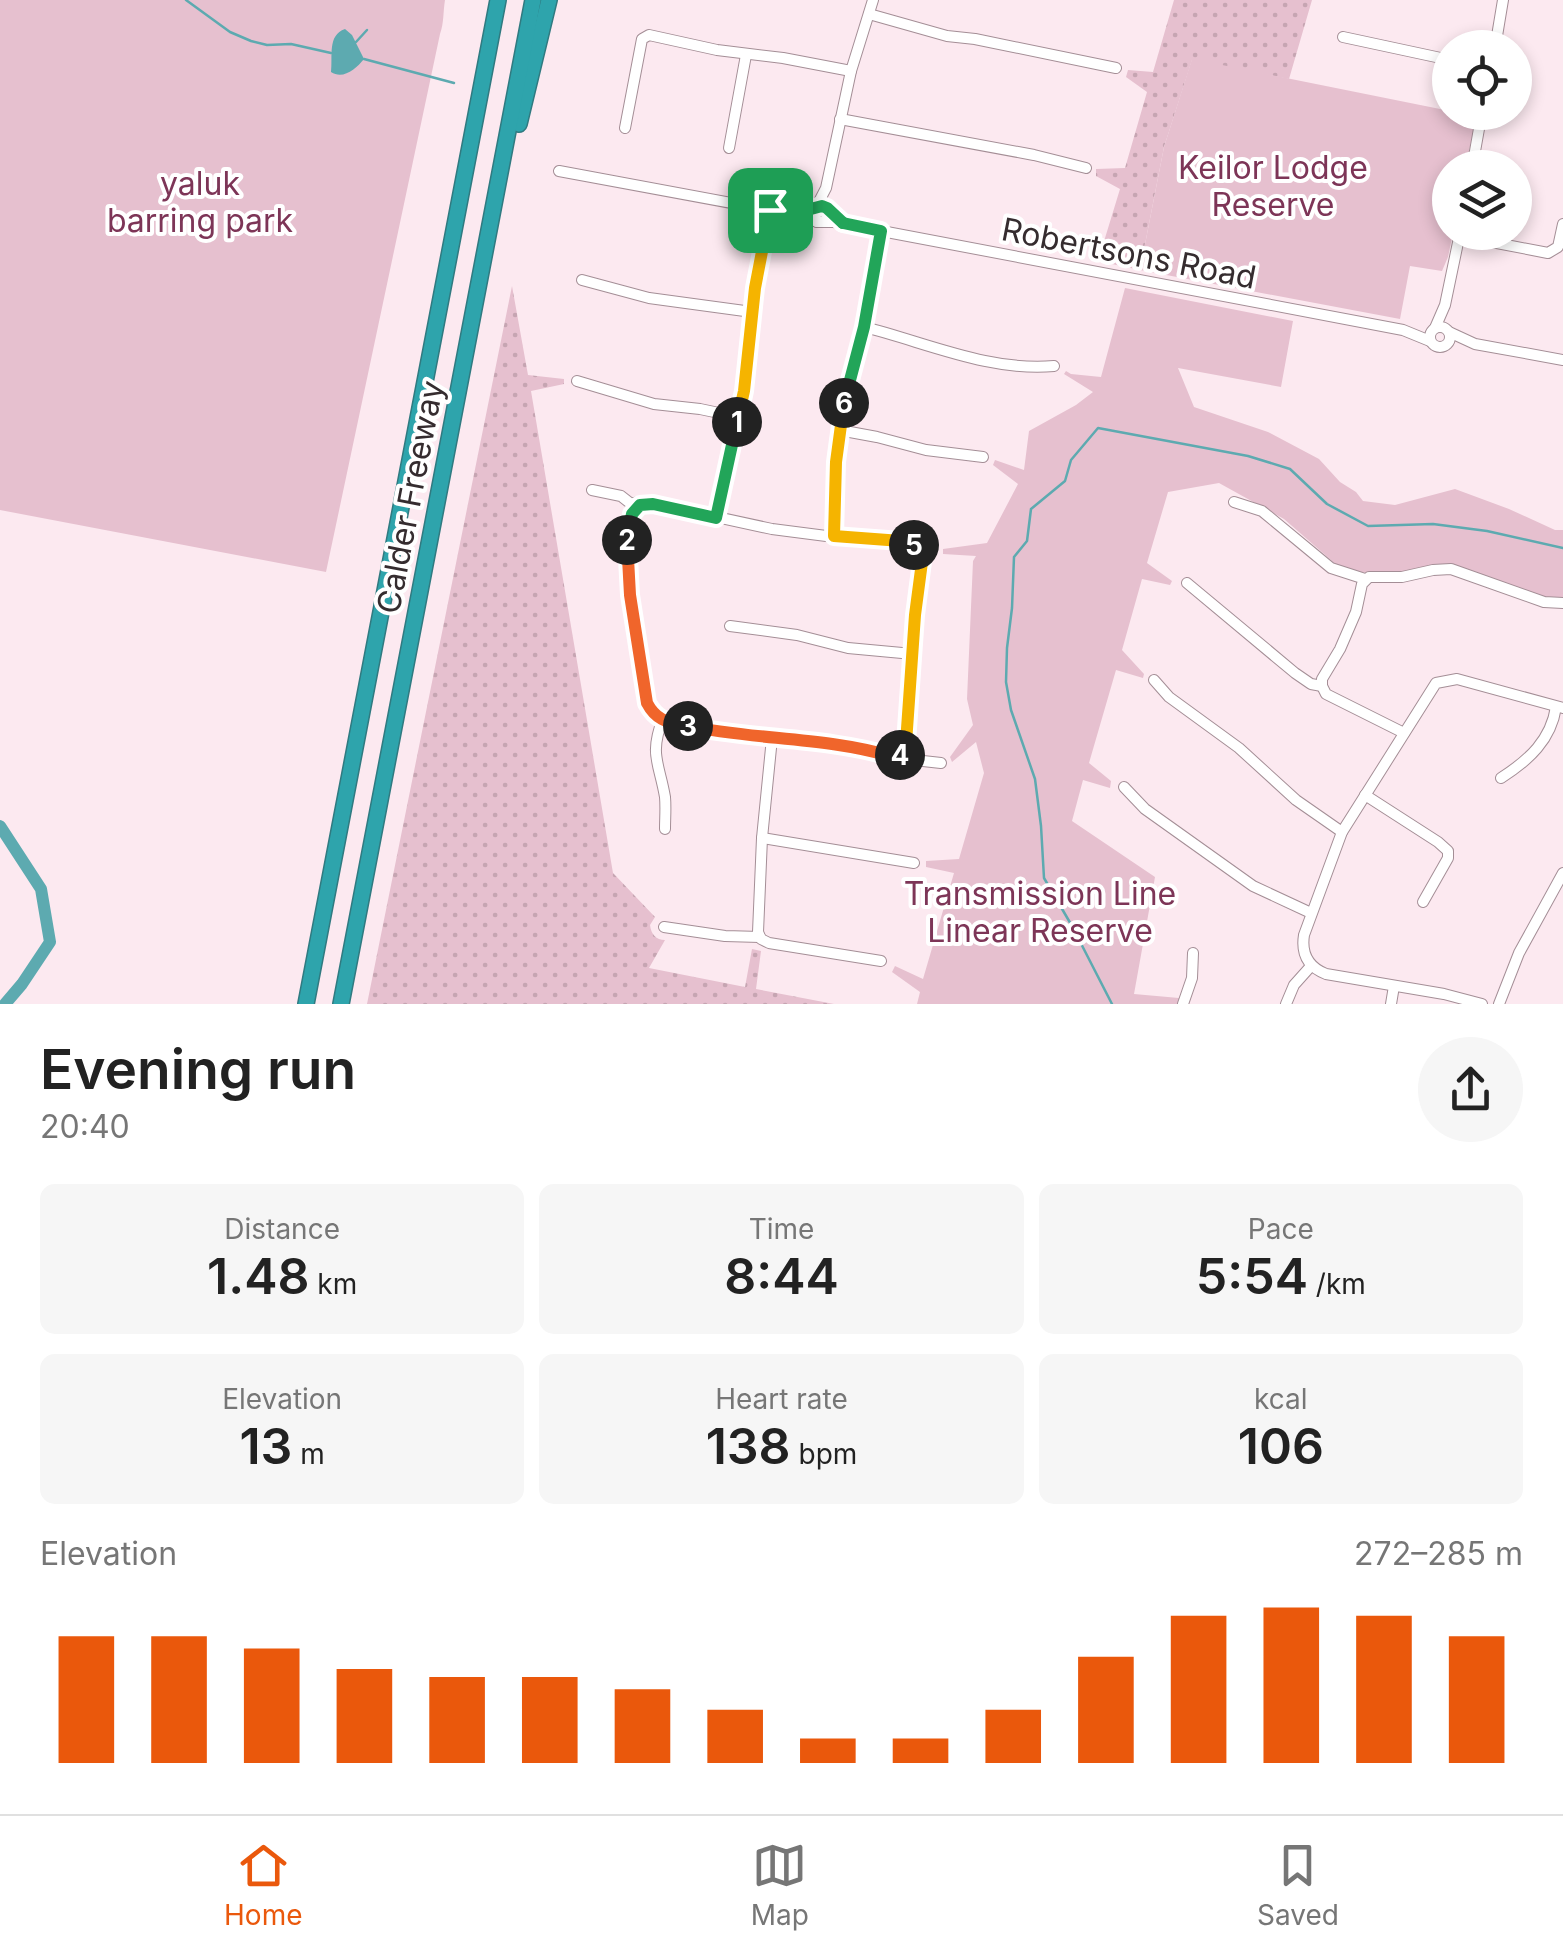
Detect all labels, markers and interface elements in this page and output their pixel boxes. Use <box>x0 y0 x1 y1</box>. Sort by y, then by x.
map controls <box>1432 30 1532 250</box>
button: locate <box>1432 30 1532 130</box>
park label: Keilor Lodge Reserve <box>1178 148 1368 224</box>
button: layers <box>1432 150 1532 250</box>
park label: yaluk barring park <box>107 164 294 240</box>
pin <box>728 168 813 253</box>
icon: arrive <box>743 183 798 238</box>
street label: Robertsons Road <box>998 209 1260 297</box>
street label: Calder Freeway <box>368 377 452 617</box>
pin: 6 <box>819 378 869 428</box>
text: 6 <box>835 386 853 420</box>
pin: 1 <box>712 397 762 447</box>
text: 1 <box>731 405 743 439</box>
pin: 2 <box>602 515 652 565</box>
pin: 5 <box>889 520 939 570</box>
text: 2 <box>618 523 636 557</box>
text: 5 <box>905 528 923 562</box>
pin: 3 <box>663 701 713 751</box>
text: 3 <box>679 709 697 743</box>
pin: 4 <box>875 730 925 780</box>
text: 4 <box>891 738 909 772</box>
park label: Transmission Line Linear Reserve <box>904 874 1176 950</box>
text: Evening run <box>40 1036 356 1102</box>
button: share <box>1418 1037 1523 1142</box>
text: 20:40 <box>40 1107 130 1146</box>
text: Distance <box>224 1212 340 1246</box>
text: Time <box>749 1212 814 1246</box>
text: Pace <box>1248 1212 1314 1246</box>
text: 1.48 <box>207 1246 309 1306</box>
text: 8:44 <box>724 1246 839 1306</box>
text: 5:54 <box>1196 1246 1308 1306</box>
text: km <box>309 1267 357 1301</box>
text: /km <box>1308 1267 1366 1301</box>
text: Elevation <box>222 1382 342 1416</box>
text: Heart rate <box>715 1382 848 1416</box>
text: kcal <box>1254 1382 1308 1416</box>
text: 13 <box>239 1416 292 1476</box>
text: 138 <box>706 1416 791 1476</box>
text: 106 <box>1238 1416 1324 1476</box>
text: m <box>292 1437 325 1471</box>
text: bpm <box>791 1437 857 1471</box>
text: Elevation <box>40 1534 177 1573</box>
text: 272–285 m <box>1354 1534 1523 1573</box>
tab: Home <box>224 1838 303 1932</box>
tab: Map <box>751 1838 809 1932</box>
tab: Saved <box>1257 1838 1339 1932</box>

